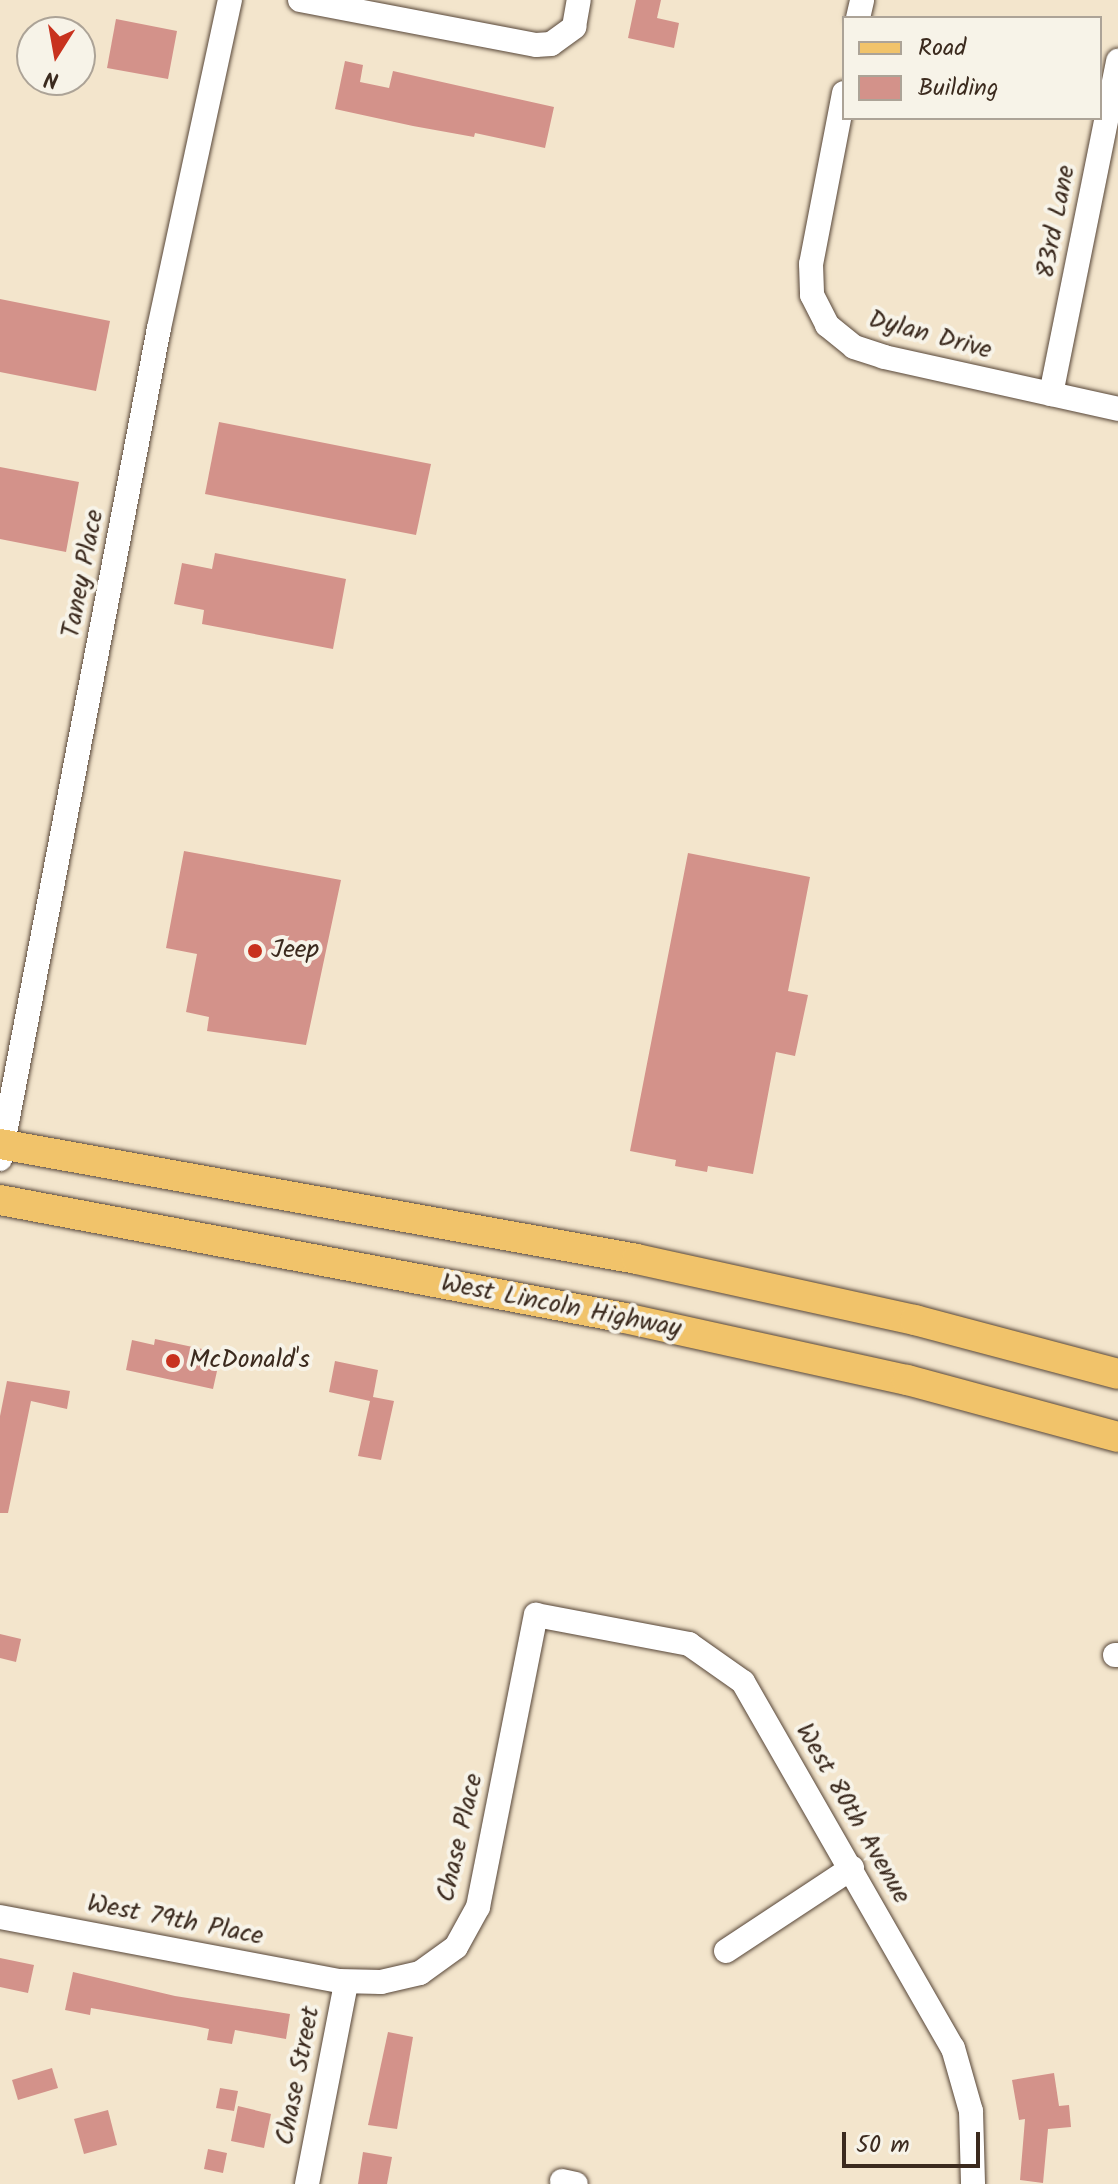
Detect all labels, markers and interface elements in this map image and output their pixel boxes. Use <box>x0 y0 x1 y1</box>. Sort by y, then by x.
north arrow <box>16 16 96 96</box>
legend <box>842 16 1102 120</box>
text: Road <box>918 29 966 68</box>
text: N <box>42 60 62 97</box>
text: Building <box>918 69 998 108</box>
street label: 83rd Lane <box>1031 163 1083 281</box>
street label: Dylan Drive <box>865 305 995 367</box>
street label: Taney Place <box>56 507 112 641</box>
place label: Jeep <box>271 935 319 967</box>
marker: Jeep <box>246 942 264 960</box>
street label: West Lincoln Highway <box>438 1268 684 1346</box>
place label: McDonald's <box>189 1345 310 1377</box>
marker: McDonald's <box>164 1352 182 1370</box>
street label: West 80th Avenue <box>788 1718 916 1910</box>
street label: Chase Place <box>431 1771 491 1905</box>
street label: West 79th Place <box>84 1889 266 1953</box>
street label: Chase Street <box>270 2004 328 2148</box>
scale bar <box>846 2116 984 2166</box>
text: 50 m <box>856 2126 910 2165</box>

